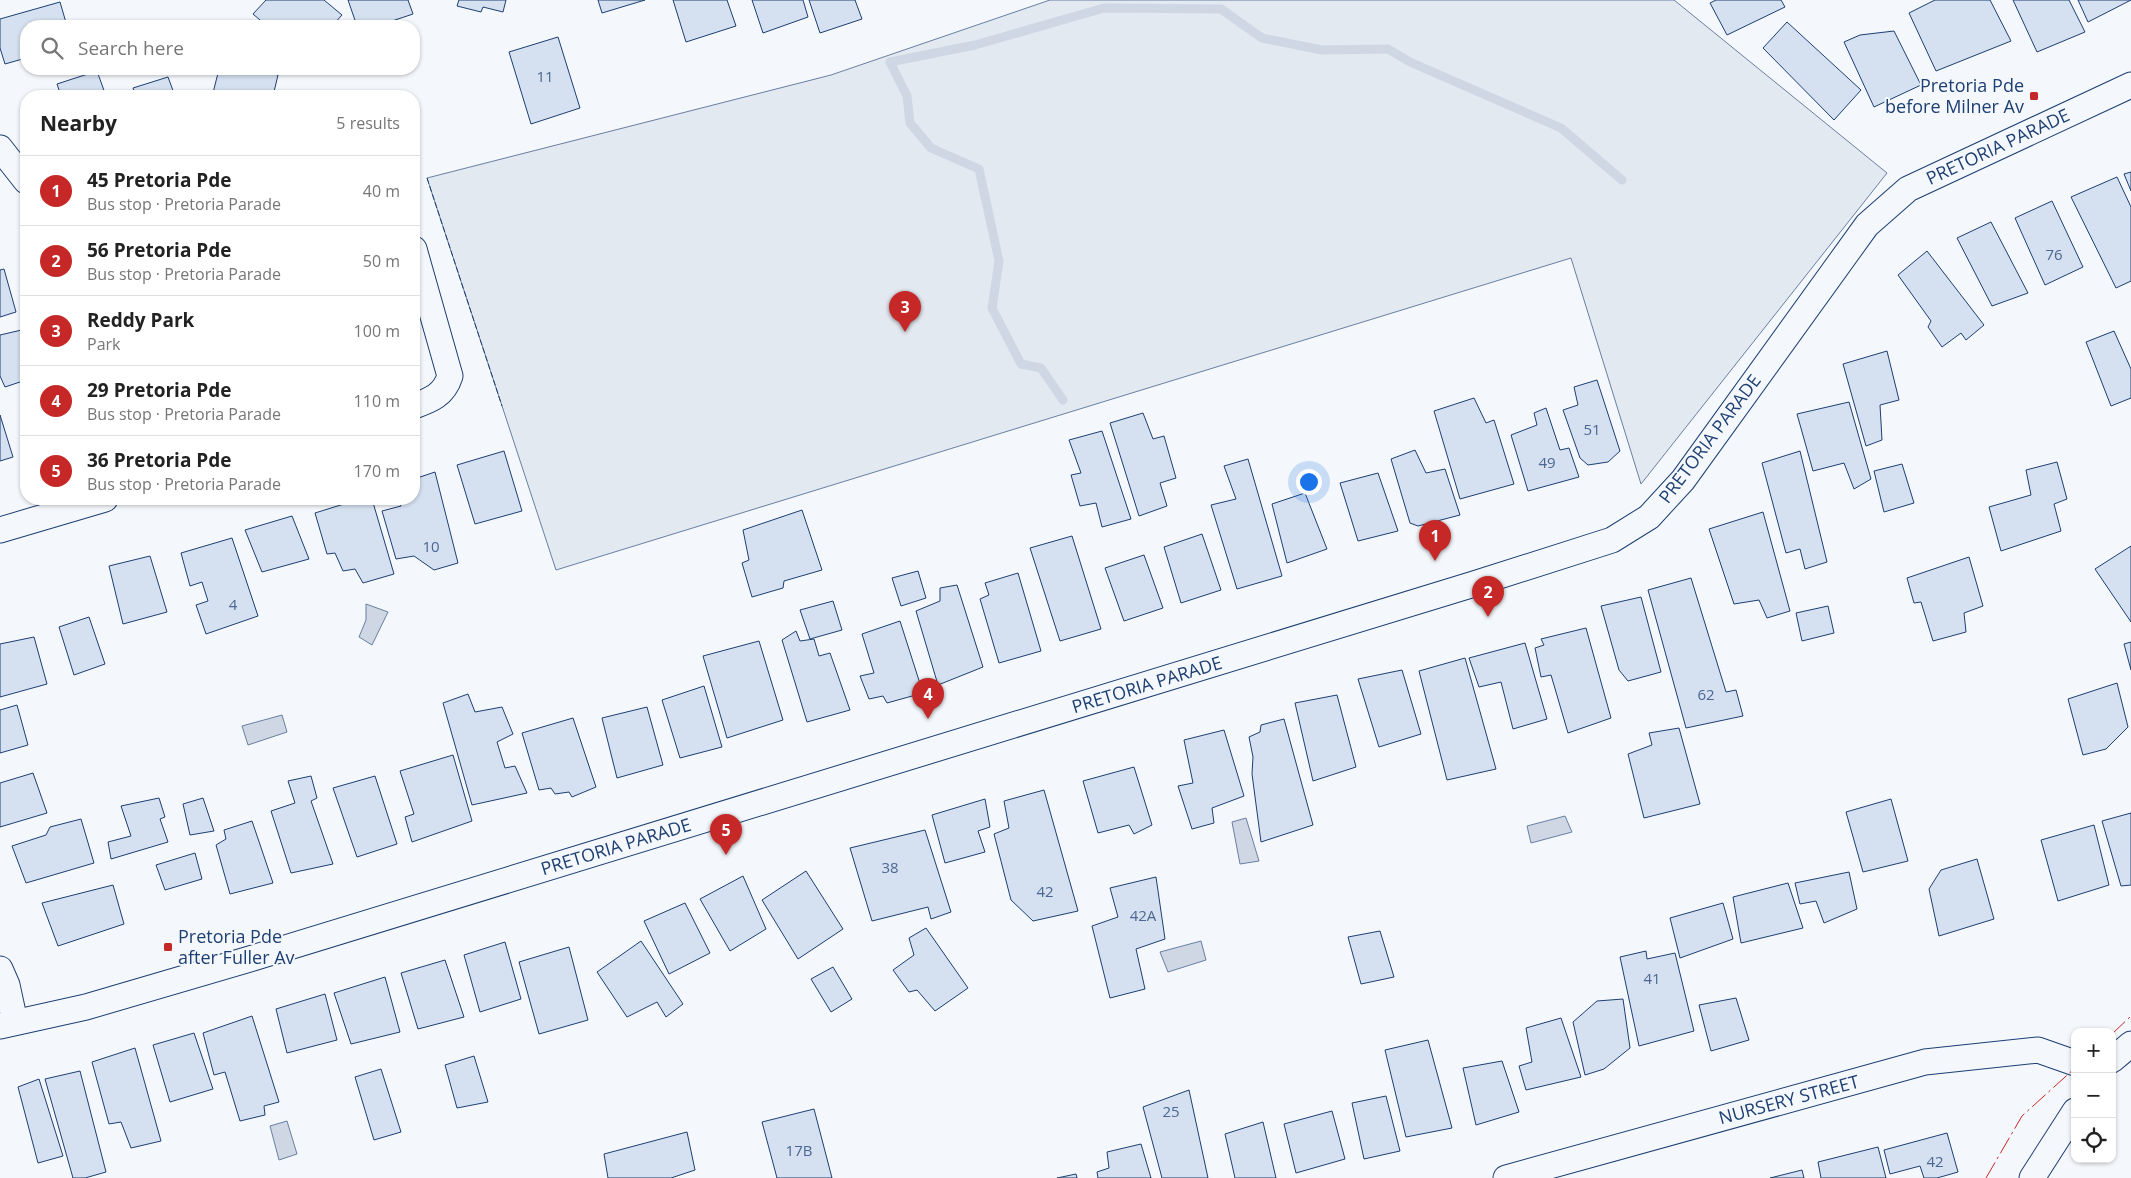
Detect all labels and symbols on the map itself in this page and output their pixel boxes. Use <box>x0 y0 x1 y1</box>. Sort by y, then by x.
house number: 11 <box>536 66 554 86</box>
place label: Pretoria Pde before Milner Av <box>1885 73 2024 118</box>
marker: Pretoria Pde before Milner Av <box>2028 90 2040 102</box>
street label: PRETORIA PARADE <box>1922 102 2073 190</box>
house number: 76 <box>2045 244 2063 264</box>
pin: 3 <box>889 291 921 332</box>
street label: PRETORIA PARADE <box>1653 369 1766 508</box>
house number: 51 <box>1583 419 1601 439</box>
house number: 49 <box>1538 452 1556 472</box>
your location <box>1296 469 1322 495</box>
pin: 1 <box>1419 520 1451 561</box>
house number: 10 <box>422 536 440 556</box>
pin: 2 <box>1472 576 1504 617</box>
house number: 4 <box>229 594 238 614</box>
street label: PRETORIA PARADE <box>1069 650 1225 718</box>
pin: 4 <box>912 678 944 719</box>
house number: 62 <box>1697 684 1715 704</box>
street label: PRETORIA PARADE <box>538 812 694 880</box>
pin: 5 <box>710 814 742 855</box>
house number: 38 <box>881 857 899 877</box>
house number: 42 <box>1036 881 1054 901</box>
house number: 42A <box>1130 905 1157 925</box>
place label: Pretoria Pde after Fuller Av <box>178 924 295 969</box>
marker: Pretoria Pde after Fuller Av <box>162 941 174 953</box>
house number: 41 <box>1643 968 1661 988</box>
street label: NURSERY STREET <box>1716 1069 1862 1129</box>
house number: 25 <box>1162 1101 1180 1121</box>
house number: 17B <box>786 1140 812 1160</box>
house number: 42 <box>1926 1151 1944 1171</box>

